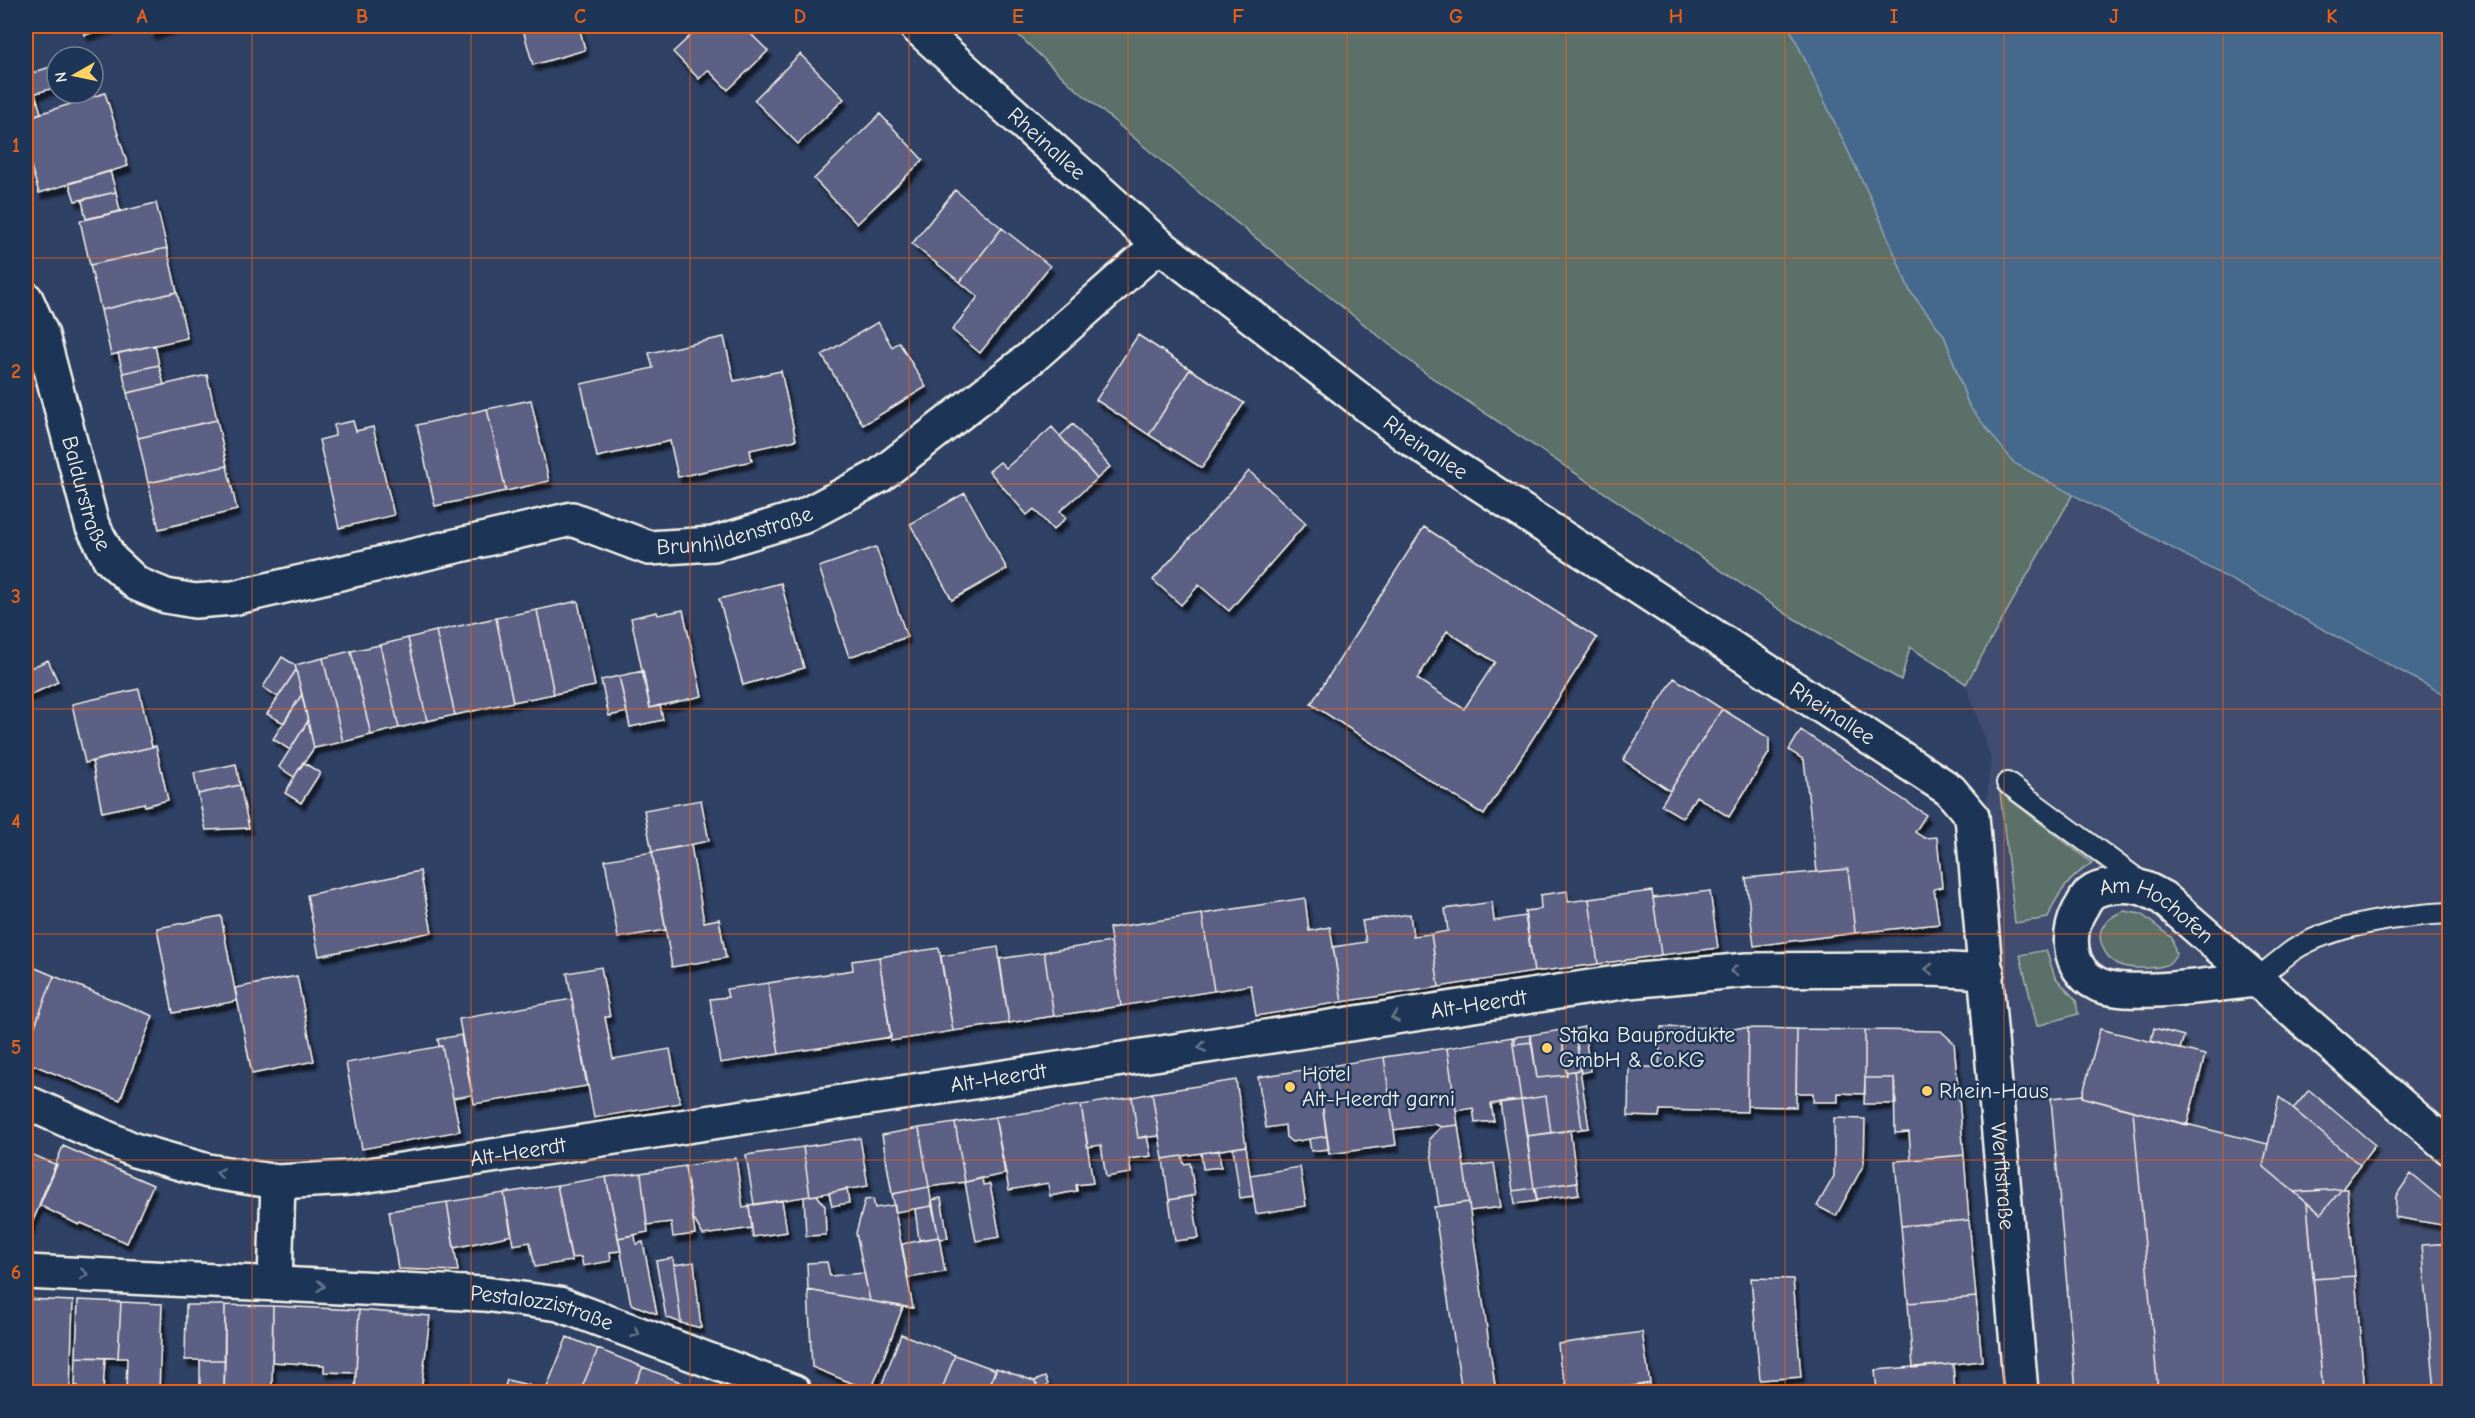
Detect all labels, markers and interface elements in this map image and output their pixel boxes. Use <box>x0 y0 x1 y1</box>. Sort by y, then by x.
text: A <box>136 5 148 28</box>
text: B <box>356 5 368 28</box>
text: C <box>574 5 586 28</box>
text: D <box>794 5 806 28</box>
text: E <box>1012 5 1024 28</box>
text: F <box>1232 5 1244 28</box>
text: G <box>1449 5 1463 28</box>
text: H <box>1669 5 1683 28</box>
text: I <box>1890 5 1898 28</box>
text: J <box>2109 5 2119 28</box>
text: K <box>2326 5 2338 28</box>
north arrow <box>45 45 105 105</box>
text: N <box>51 71 71 84</box>
street label: Rheinallee <box>1002 102 1091 186</box>
text: 1 <box>12 134 20 157</box>
text: 2 <box>11 360 21 383</box>
street label: Rheinallee <box>1378 410 1473 485</box>
street label: Baldurstraße <box>56 433 116 556</box>
street label: Brunhildenstraße <box>656 501 817 561</box>
text: 3 <box>11 585 21 608</box>
street label: Rheinallee <box>1785 676 1880 751</box>
text: 4 <box>11 810 21 833</box>
street label: Am Hochofen <box>2097 872 2219 949</box>
one-way arrow <box>1924 963 1933 975</box>
one-way arrow <box>1729 964 1738 977</box>
street label: Alt-Heerdt <box>1429 984 1529 1024</box>
one-way arrow <box>1390 1010 1400 1022</box>
place label: Staka Bauprodukte GmbH & Co.KG <box>1559 1022 1735 1073</box>
text: 5 <box>11 1036 21 1059</box>
one-way arrow <box>1198 1040 1207 1052</box>
marker: Staka Bauprodukte GmbH & Co.KG <box>1540 1041 1554 1055</box>
street label: Alt-Heerdt <box>948 1058 1049 1098</box>
place label: Hotel Alt-Heerdt garni <box>1302 1061 1455 1112</box>
place label: Rhein-Haus <box>1939 1078 2049 1104</box>
marker: Hotel Alt-Heerdt garni <box>1283 1080 1297 1094</box>
marker: Rhein-Haus <box>1920 1084 1934 1098</box>
street label: Werftstraße <box>1985 1122 2020 1231</box>
street label: Alt-Heerdt <box>468 1132 568 1172</box>
one-way arrow <box>215 1167 225 1180</box>
text: 6 <box>11 1261 21 1284</box>
one-way arrow <box>79 1268 88 1281</box>
one-way arrow <box>316 1279 325 1292</box>
street label: Pestalozzistraße <box>470 1280 617 1336</box>
one-way arrow <box>629 1326 640 1338</box>

